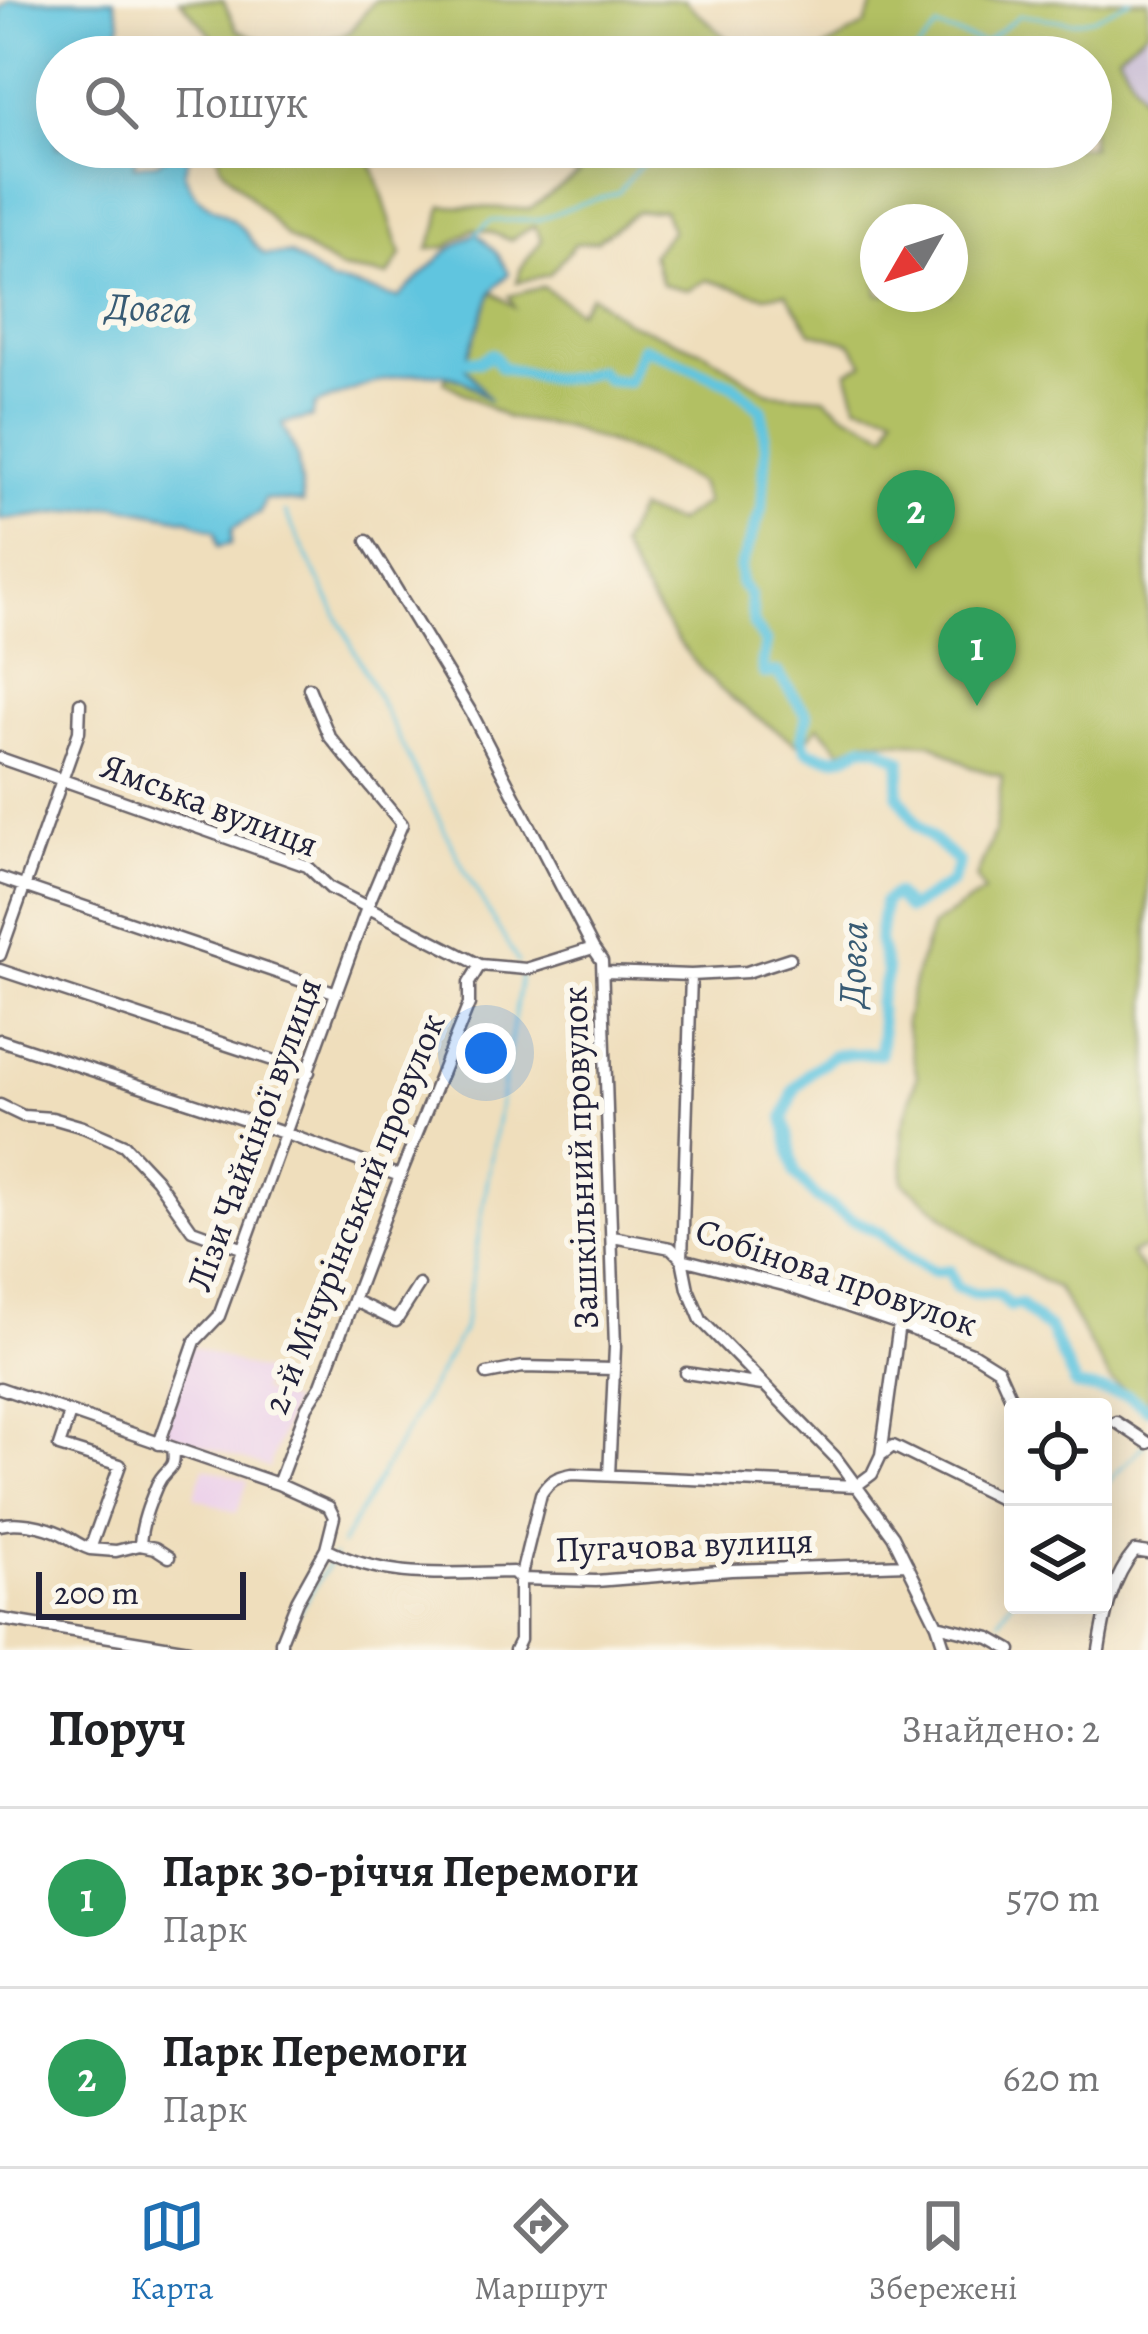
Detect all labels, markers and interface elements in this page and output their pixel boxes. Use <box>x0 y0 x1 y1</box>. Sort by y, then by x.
search box <box>36 36 1112 168</box>
icon: search <box>78 69 144 135</box>
text: Пошук <box>174 71 308 133</box>
north arrow <box>860 204 968 312</box>
water label: Довга <box>102 279 193 336</box>
pin: 2 <box>877 470 955 569</box>
pin: 1 <box>938 607 1016 706</box>
street label: Ямська вулиця <box>94 741 325 868</box>
water label: Довга <box>824 920 880 1011</box>
street label: Лізи Чайкіної вулиця <box>174 971 333 1298</box>
street label: Зашкільний провулок <box>549 985 610 1331</box>
street label: 2-й Мічурінський провулок <box>251 1006 456 1421</box>
your location <box>456 1023 516 1083</box>
street label: Собінова провулок <box>689 1205 984 1348</box>
map controls <box>1004 1398 1112 1614</box>
button: locate <box>1004 1398 1112 1506</box>
button: layers <box>1004 1506 1112 1614</box>
street label: Пугачова вулиця <box>554 1516 814 1573</box>
scale bar <box>36 1566 246 1619</box>
text: 200 m <box>54 1570 139 1615</box>
text: Поруч <box>48 1693 186 1763</box>
text: Знайдено: 2 <box>901 1702 1100 1755</box>
text: Парк 30-річчя Перемоги <box>162 1840 639 1902</box>
text: 1 <box>80 1871 94 1924</box>
text: 570 m <box>1006 1871 1100 1924</box>
text: Парк <box>162 1902 248 1955</box>
text: Парк Перемоги <box>162 2020 468 2082</box>
text: 2 <box>78 2051 96 2104</box>
text: 620 m <box>1002 2051 1100 2104</box>
text: Парк <box>162 2082 248 2135</box>
tab: Карта <box>130 2193 213 2310</box>
tab: Маршрут <box>474 2193 608 2310</box>
tab: Збережені <box>868 2193 1018 2310</box>

